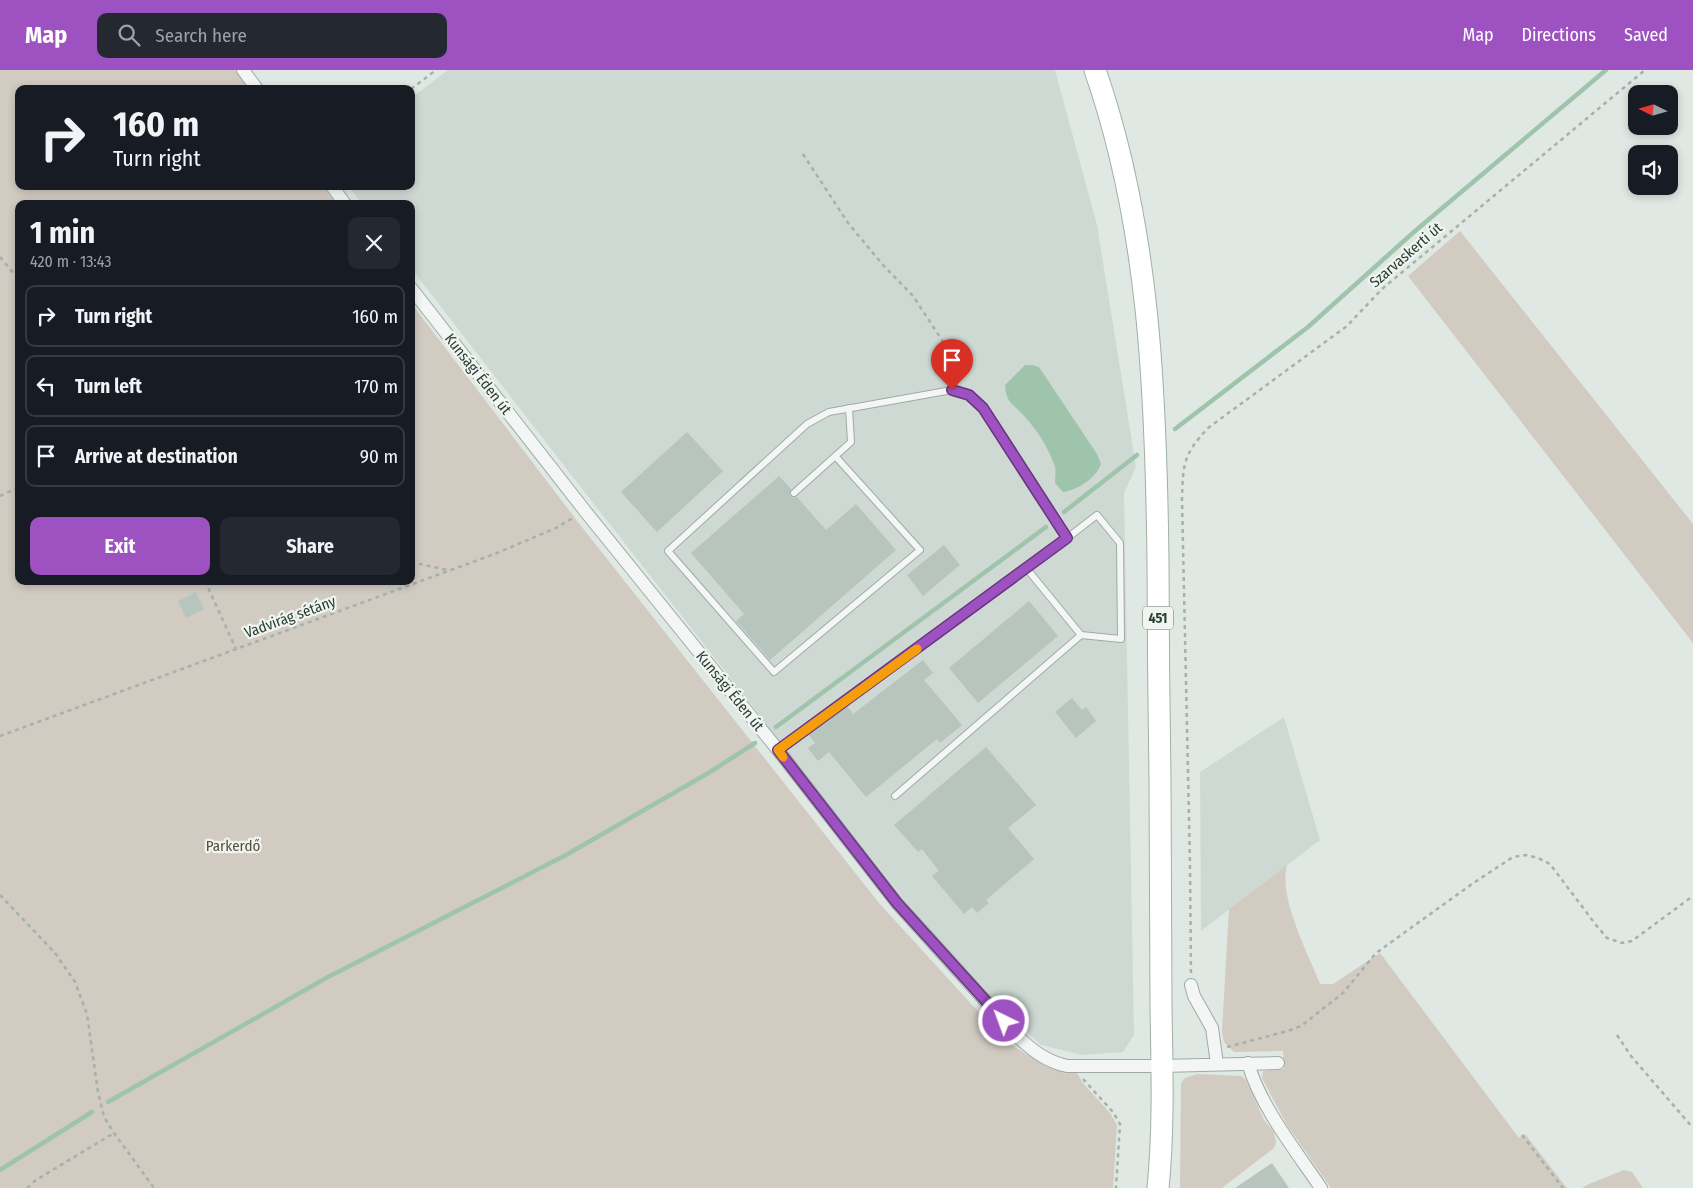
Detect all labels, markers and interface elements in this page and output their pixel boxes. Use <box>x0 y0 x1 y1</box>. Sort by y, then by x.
search box <box>97 13 447 58</box>
text: Map <box>25 21 67 49</box>
icon: search <box>115 21 143 49</box>
text: Search here <box>155 24 247 47</box>
text: Map <box>1462 24 1494 46</box>
text: Directions <box>1522 24 1596 46</box>
text: Saved <box>1624 24 1668 46</box>
north arrow <box>1628 85 1678 135</box>
map controls <box>1628 85 1678 195</box>
text: 160 m <box>113 103 199 145</box>
icon: right <box>30 105 95 170</box>
text: Turn right <box>113 145 201 172</box>
button: sound <box>1628 145 1678 195</box>
text: 1 min <box>30 215 95 251</box>
button: close <box>348 217 400 269</box>
street label: Szarvaskerti út <box>1366 219 1446 291</box>
text: 420 m · 13:43 <box>30 252 111 271</box>
icon: right <box>32 302 60 330</box>
text: Turn right <box>75 305 152 328</box>
text: 160 m <box>352 305 398 328</box>
street label: Kunsági Éden út <box>441 330 515 418</box>
pin <box>931 339 973 390</box>
icon: arrive <box>938 346 966 374</box>
icon: left <box>32 372 60 400</box>
text: Turn left <box>75 375 142 398</box>
text: 170 m <box>354 375 398 398</box>
icon: arrive <box>32 442 60 470</box>
text: Arrive at destination <box>75 445 238 468</box>
text: 90 m <box>360 445 398 468</box>
button: Exit <box>30 517 210 575</box>
button: Share <box>220 517 400 575</box>
street label: Vadvirág sétány <box>242 592 338 642</box>
road number: 451 <box>1143 606 1173 630</box>
street label: Kunsági Éden út <box>692 647 768 735</box>
park label: Parkerdő <box>206 837 260 855</box>
position arrow <box>977 994 1029 1046</box>

